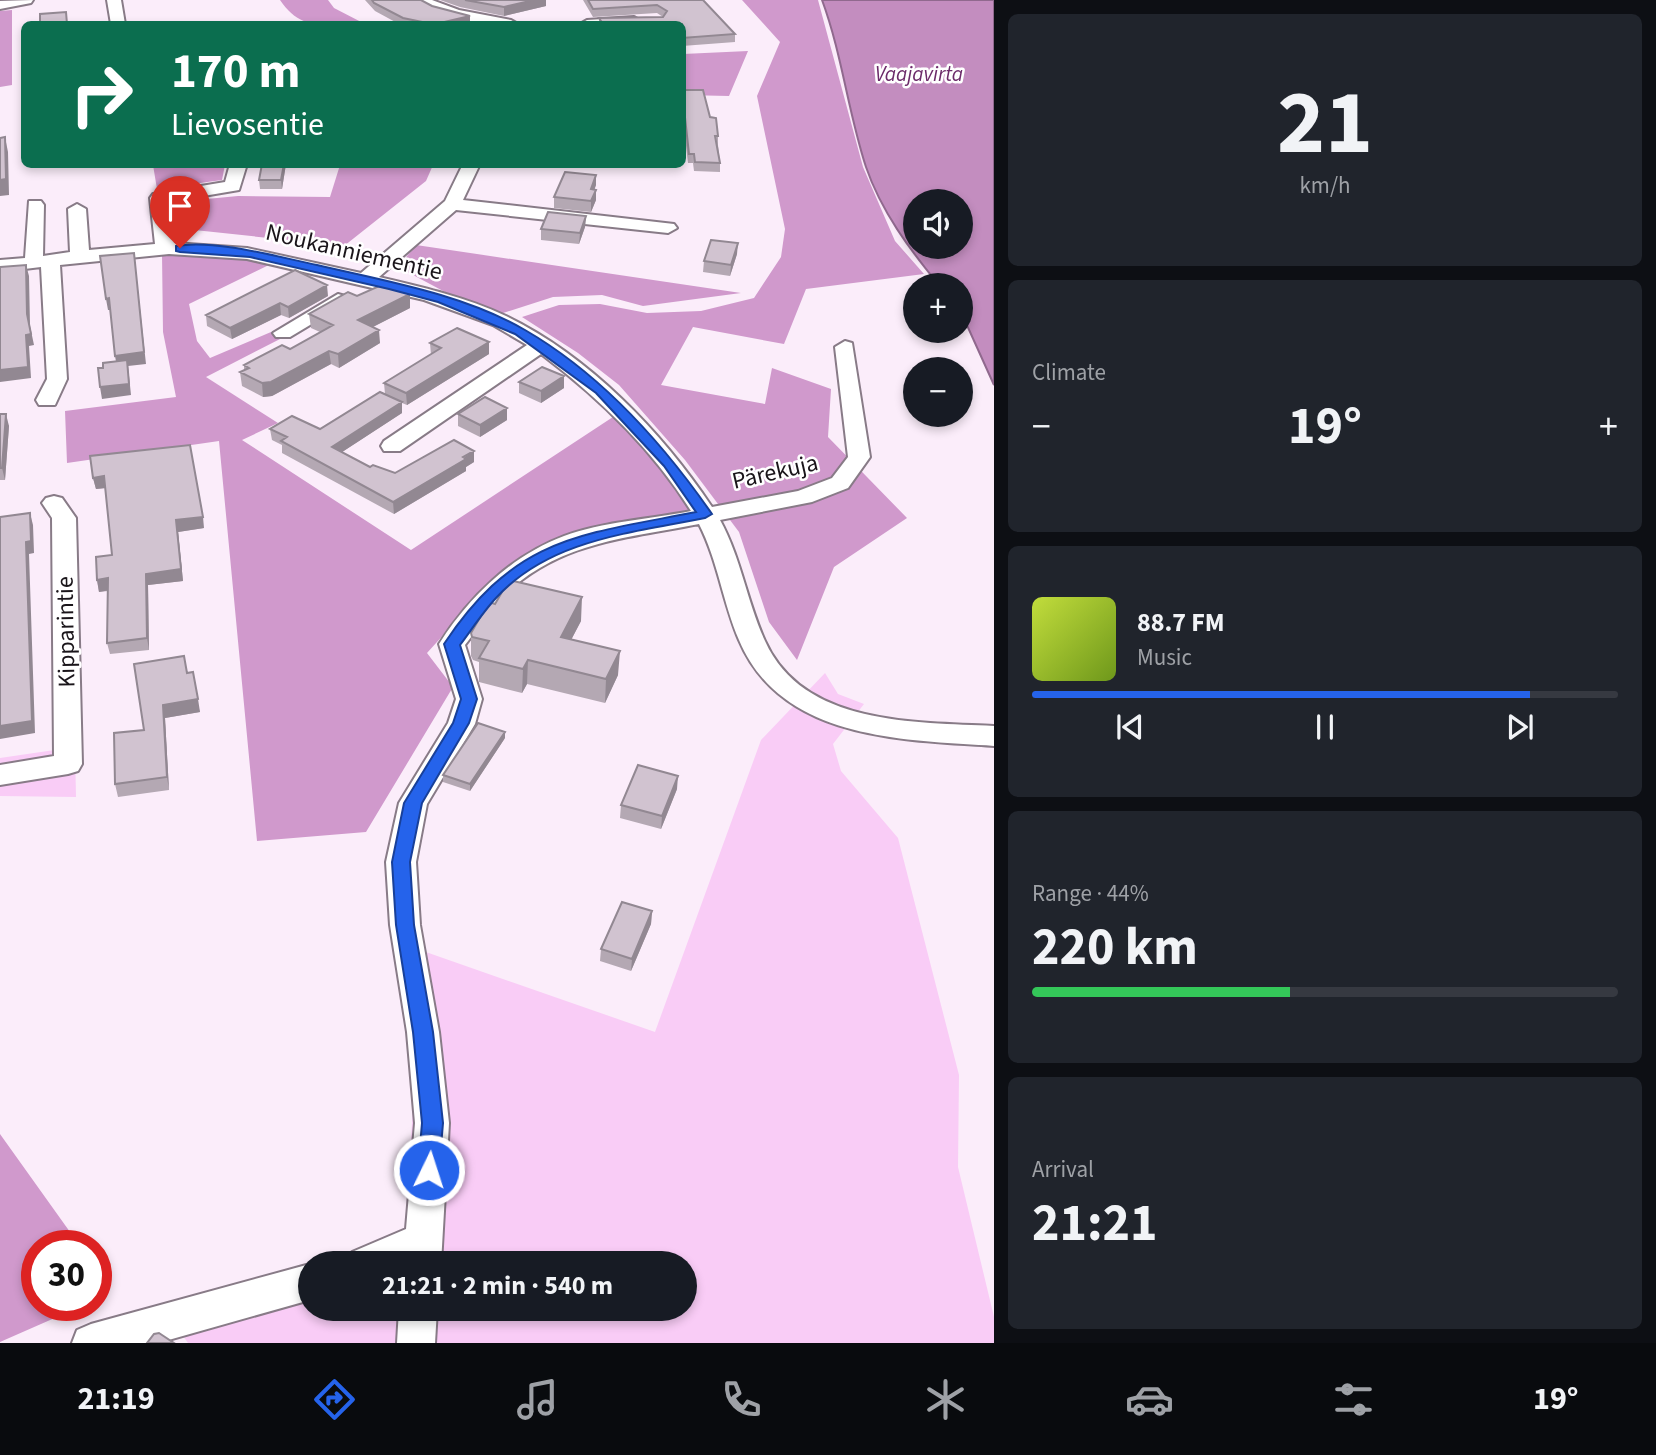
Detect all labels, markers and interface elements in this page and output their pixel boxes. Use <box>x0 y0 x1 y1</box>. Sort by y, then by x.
text: 170 m <box>171 37 300 107</box>
icon: right <box>56 49 147 140</box>
water label: Vaajavirta <box>875 59 963 89</box>
text: 21 <box>1277 59 1373 188</box>
text: Lievosentie <box>171 102 324 148</box>
text: km/h <box>1299 169 1351 202</box>
pin <box>150 176 210 248</box>
icon: arrive <box>161 187 199 225</box>
map controls <box>903 189 973 427</box>
button: sound <box>903 189 973 259</box>
street label: Noukanniementie <box>262 215 446 289</box>
button: + <box>903 273 973 343</box>
text: Climate <box>1032 356 1106 389</box>
button: − <box>903 357 973 427</box>
text: 19° <box>1288 390 1362 464</box>
text: − <box>1032 400 1051 454</box>
text: + <box>1599 400 1618 454</box>
street label: Pärekuja <box>729 445 821 499</box>
street label: Kipparintie <box>48 576 84 688</box>
text: 88.7 FM <box>1137 604 1225 641</box>
text: Music <box>1137 641 1192 674</box>
icon: previous <box>1111 708 1149 746</box>
icon: pause <box>1306 708 1344 746</box>
icon: next <box>1501 708 1539 746</box>
text: Range · 44% <box>1032 877 1149 910</box>
text: 220 km <box>1032 911 1198 985</box>
position arrow <box>392 1133 466 1207</box>
text: Arrival <box>1032 1153 1094 1186</box>
text: 21:21 <box>1032 1187 1157 1261</box>
speed limit sign: 30 <box>21 1230 112 1321</box>
text: 21:21 · 2 min · 540 m <box>382 1267 613 1304</box>
icon: directions <box>310 1375 359 1424</box>
icon: music <box>513 1375 562 1424</box>
icon: phone <box>717 1375 766 1424</box>
icon: climate <box>921 1375 970 1424</box>
icon: car <box>1125 1375 1174 1424</box>
icon: filters <box>1329 1375 1378 1424</box>
text: 21:19 <box>77 1376 155 1422</box>
text: 19° <box>1533 1376 1578 1422</box>

